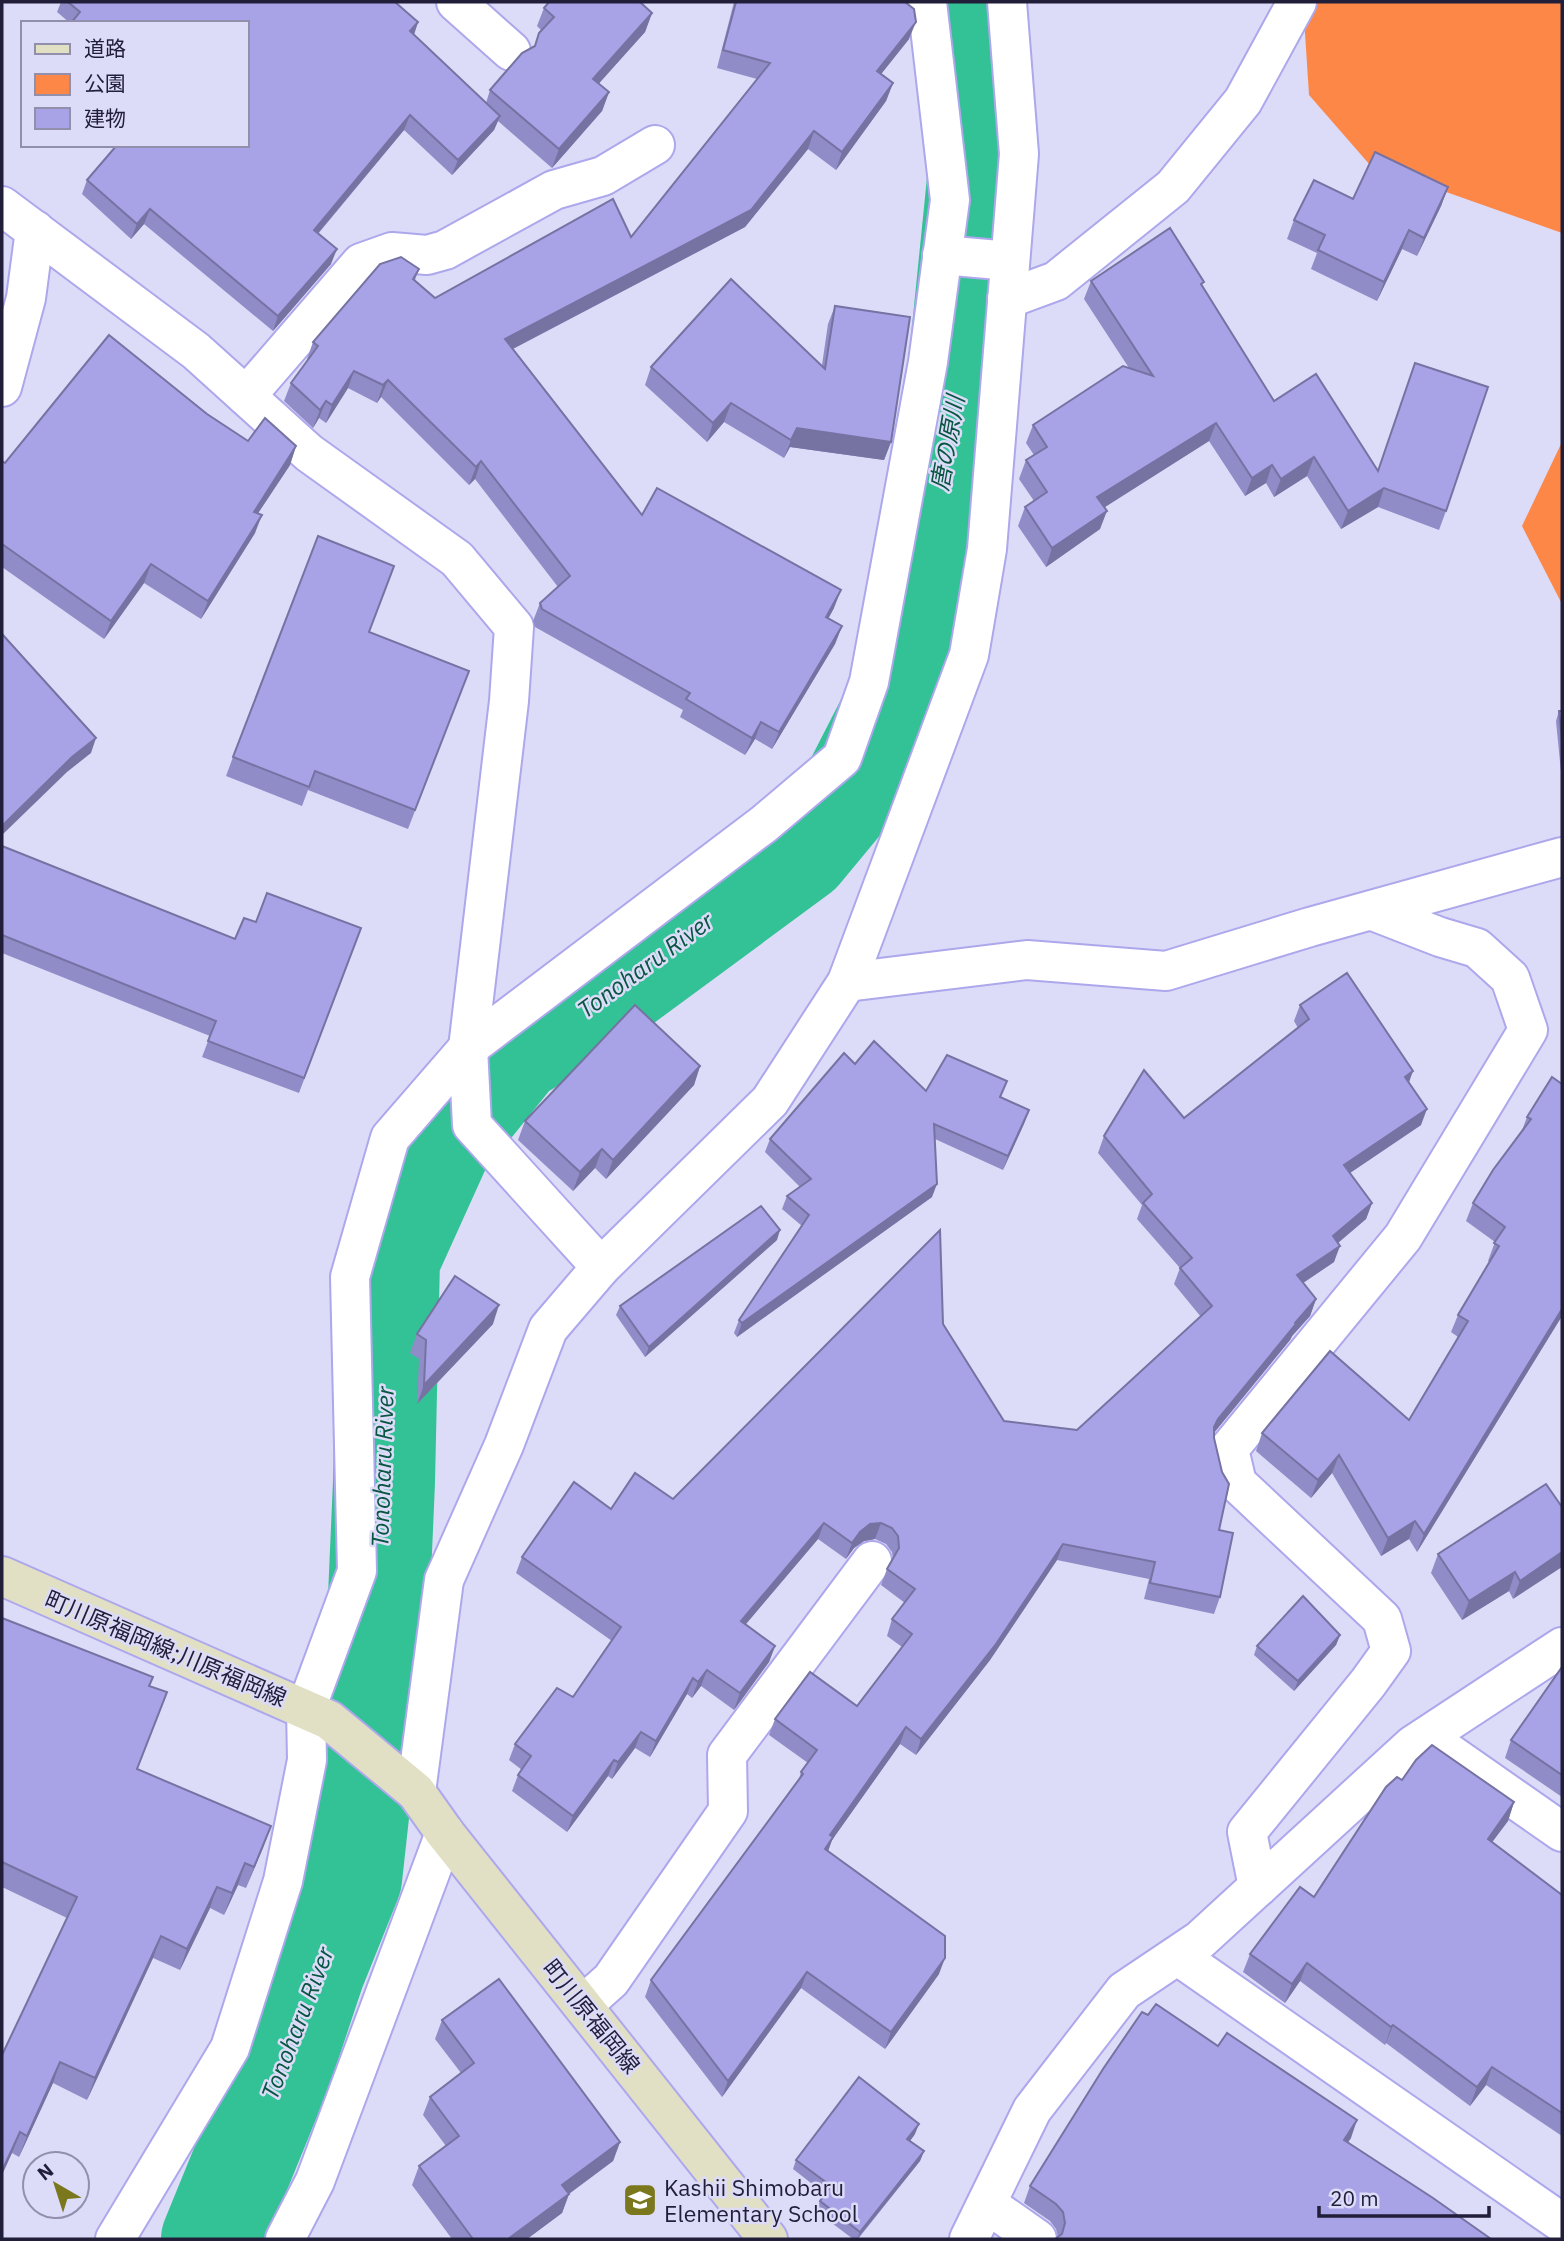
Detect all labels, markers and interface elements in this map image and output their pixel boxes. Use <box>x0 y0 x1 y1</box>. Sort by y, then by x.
legend <box>21 21 248 147</box>
text: 道路 <box>84 34 126 62</box>
text: 公園 <box>84 69 126 97</box>
text: 建物 <box>84 104 126 132</box>
water label: 唐の原川 <box>923 390 972 493</box>
water label: Tonoharu River <box>570 904 721 1025</box>
water label: Tonoharu River <box>363 1385 401 1548</box>
street label: 町川原福岡線;川原福岡線 <box>41 1583 291 1713</box>
water label: Tonoharu River <box>253 1941 341 2104</box>
street label: 町川原福岡線 <box>537 1953 647 2079</box>
north arrow <box>21 2150 91 2220</box>
text: N <box>32 2158 58 2185</box>
place label: Kashii Shimobaru Elementary School <box>664 2172 858 2228</box>
scale bar <box>1319 2174 1489 2218</box>
school or university icon: Kashii Shimobaru Elementary School <box>621 2181 659 2219</box>
text: 20 m <box>1330 2184 1379 2212</box>

